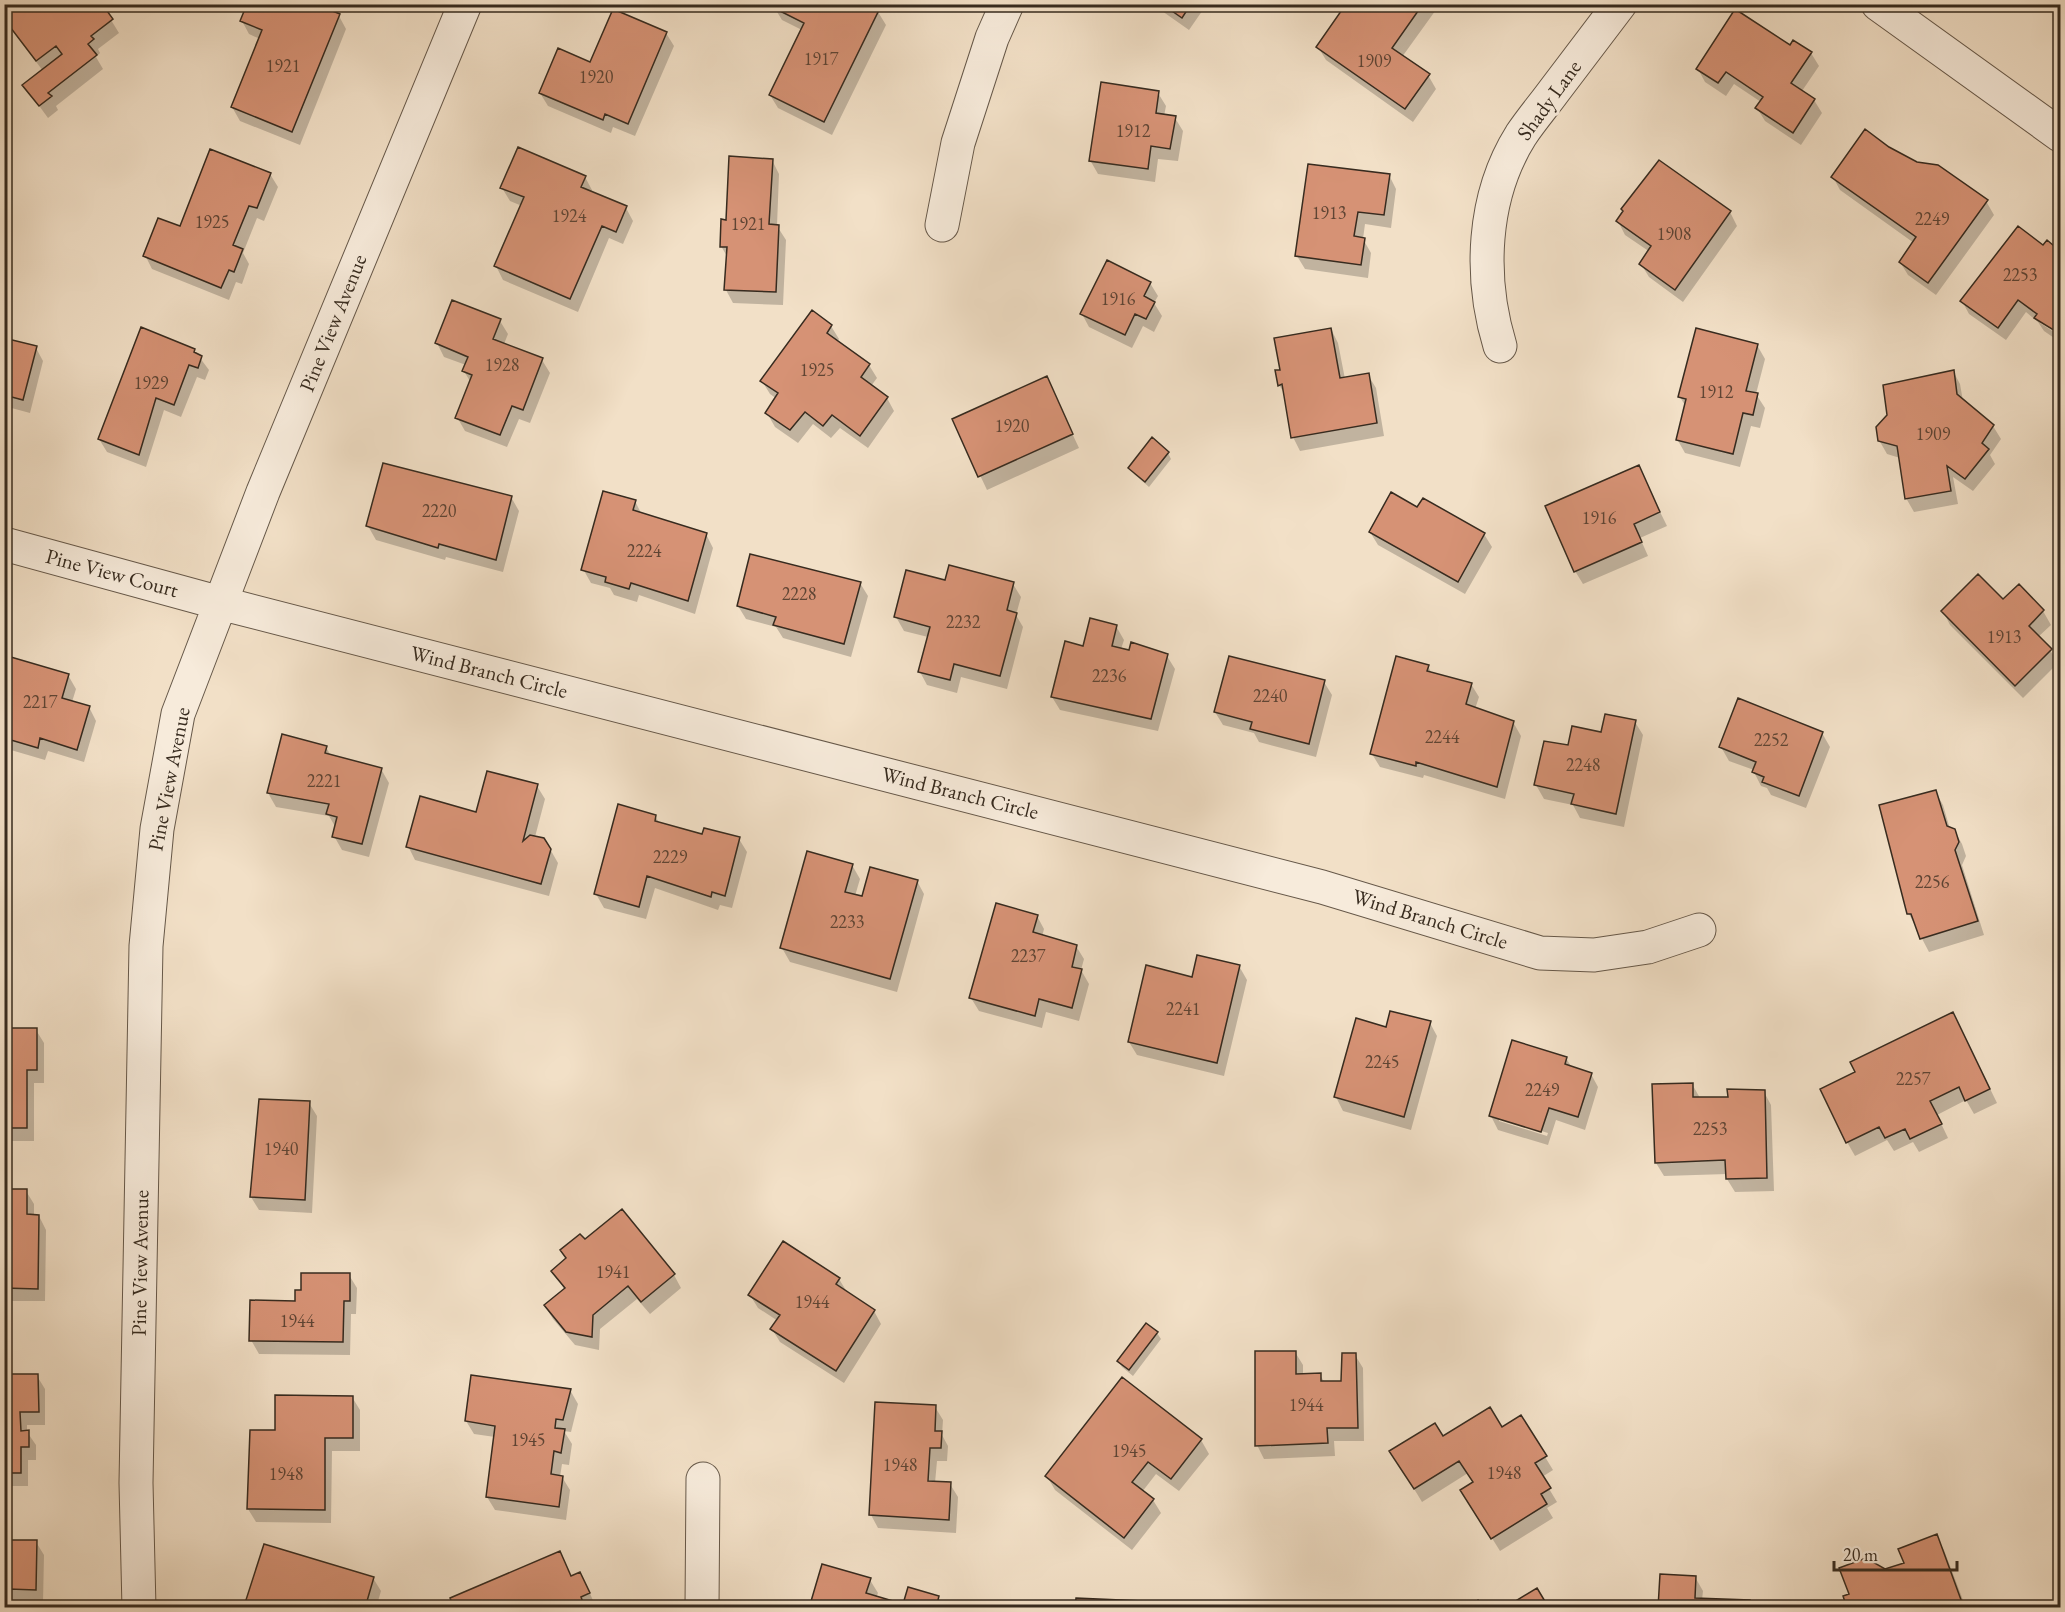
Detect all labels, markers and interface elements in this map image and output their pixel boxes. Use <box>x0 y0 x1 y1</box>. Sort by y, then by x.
house number: 1917 <box>804 47 839 70</box>
house number: 1909 <box>1357 49 1392 72</box>
house number: 1921 <box>266 54 300 77</box>
street label: Shady Lane <box>1510 54 1587 145</box>
house number: 1920 <box>579 65 614 88</box>
house number: 1912 <box>1116 119 1151 142</box>
house number: 1913 <box>1312 201 1346 224</box>
house number: 1924 <box>552 204 587 227</box>
house number: 2249 <box>1915 207 1950 230</box>
house number: 1925 <box>195 210 229 233</box>
house number: 1921 <box>731 212 765 235</box>
house number: 1908 <box>1657 222 1691 245</box>
street label: Pine View Avenue <box>293 250 372 396</box>
house number: 2253 <box>2003 263 2037 286</box>
house number: 1916 <box>1101 287 1136 310</box>
house number: 1928 <box>485 353 519 376</box>
house number: 1925 <box>800 358 834 381</box>
house number: 1929 <box>134 371 169 394</box>
house number: 1912 <box>1699 380 1734 403</box>
house number: 1920 <box>995 414 1030 437</box>
house number: 1909 <box>1916 422 1951 445</box>
house number: 2220 <box>422 499 457 522</box>
house number: 1916 <box>1582 506 1617 529</box>
house number: 2224 <box>627 539 662 562</box>
street label: Pine View Court <box>43 542 182 603</box>
house number: 2228 <box>782 582 816 605</box>
house number: 2232 <box>946 610 981 633</box>
house number: 1913 <box>1987 625 2021 648</box>
street label: Wind Branch Circle <box>408 639 571 704</box>
house number: 2236 <box>1092 664 1127 687</box>
house number: 2240 <box>1253 684 1288 707</box>
house number: 2217 <box>23 690 58 713</box>
street label: Pine View Avenue <box>141 705 196 853</box>
house number: 2244 <box>1425 725 1460 748</box>
house number: 2252 <box>1754 728 1789 751</box>
house number: 2248 <box>1566 753 1600 776</box>
street label: Wind Branch Circle <box>879 760 1042 825</box>
house number: 2221 <box>307 769 341 792</box>
house number: 2229 <box>653 845 688 868</box>
house number: 2256 <box>1915 870 1950 893</box>
street label: Wind Branch Circle <box>1349 882 1511 955</box>
house number: 2233 <box>830 910 864 933</box>
house number: 2237 <box>1011 944 1046 967</box>
house number: 2241 <box>1166 997 1200 1020</box>
house number: 2245 <box>1365 1050 1399 1073</box>
house number: 2257 <box>1896 1067 1931 1090</box>
house number: 2249 <box>1525 1078 1560 1101</box>
house number: 2253 <box>1693 1117 1727 1140</box>
house number: 1940 <box>264 1137 299 1160</box>
street label: Pine View Avenue <box>125 1190 154 1336</box>
house number: 1941 <box>596 1260 630 1283</box>
house number: 1944 <box>795 1290 830 1313</box>
house number: 1944 <box>280 1309 315 1332</box>
house number: 1944 <box>1289 1393 1324 1416</box>
house number: 1945 <box>511 1428 545 1451</box>
house number: 1945 <box>1112 1439 1146 1462</box>
house number: 1948 <box>883 1453 917 1476</box>
house number: 1948 <box>1487 1461 1521 1484</box>
house number: 1948 <box>269 1462 303 1485</box>
scale bar <box>1834 1534 1957 1572</box>
text: 20 m <box>1843 1543 1878 1566</box>

